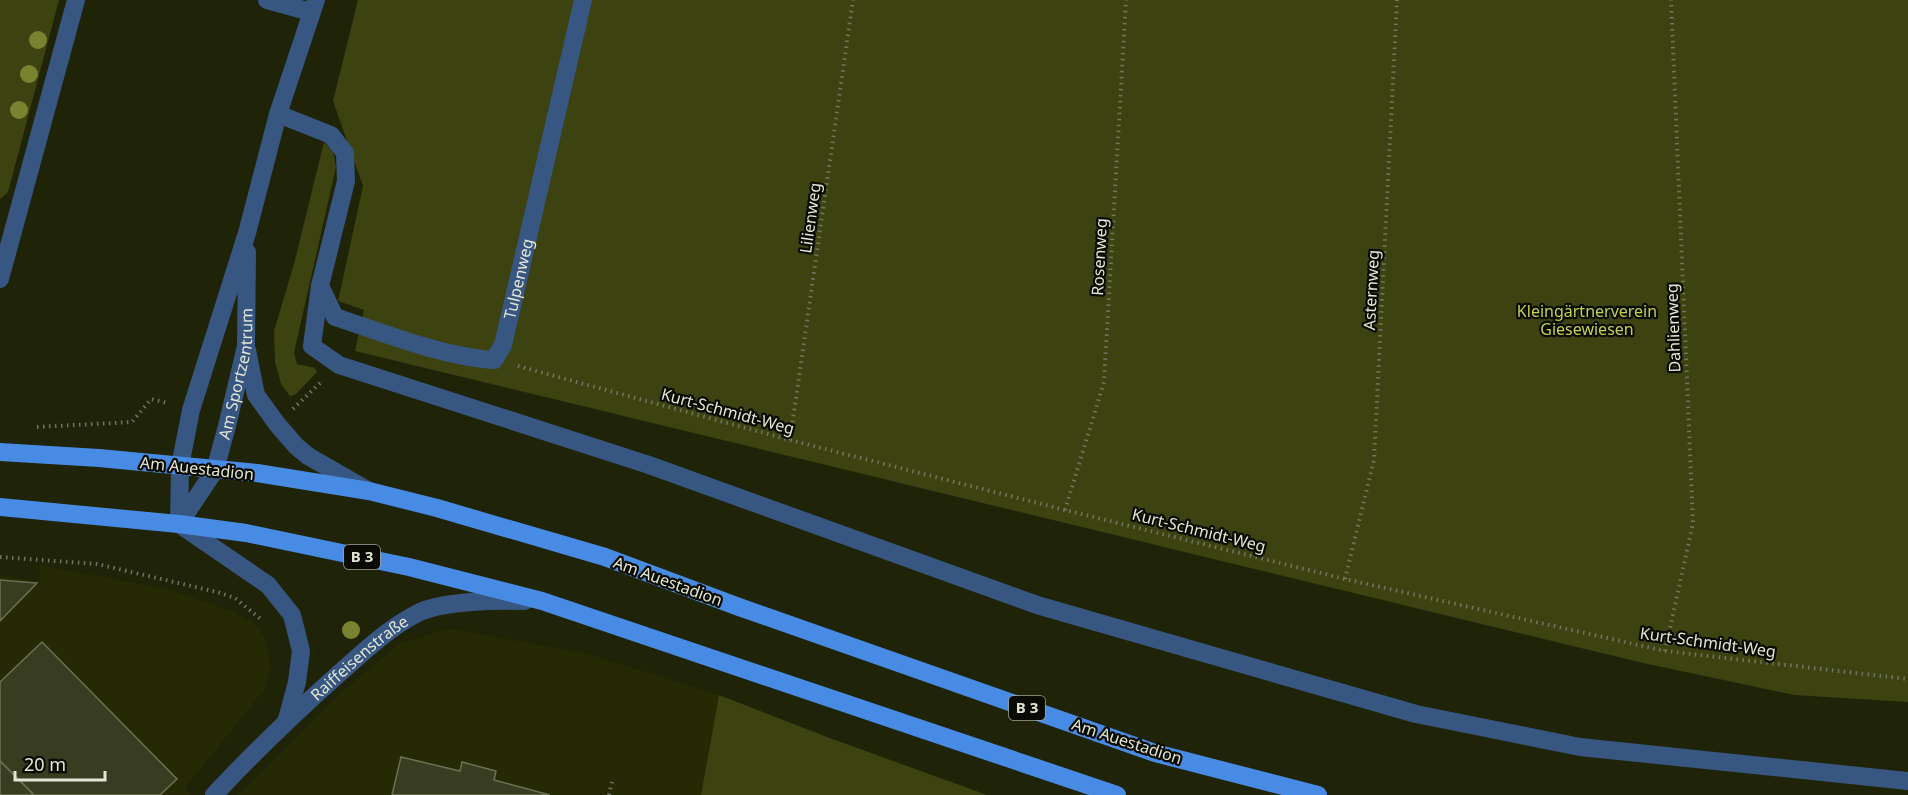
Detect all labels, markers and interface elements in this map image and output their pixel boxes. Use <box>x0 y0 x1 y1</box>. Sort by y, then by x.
street label: Lilienweg <box>794 181 826 255</box>
street label: Rosenweg <box>1086 218 1112 296</box>
street label: Tulpenweg <box>498 236 538 321</box>
street label: Asternweg <box>1358 249 1384 331</box>
street label: Dahlienweg <box>1660 283 1686 373</box>
park label: Kleingärtnerverein Giesewiesen <box>1517 300 1657 340</box>
street label: Am Sportzentrum <box>213 308 257 442</box>
street label: Kurt-Schmidt-Weg <box>659 383 797 439</box>
street label: Am Auestadion <box>139 451 255 485</box>
street label: Kurt-Schmidt-Weg <box>1130 503 1268 557</box>
road number: B 3 <box>344 545 380 569</box>
street label: Am Auestadion <box>610 551 726 611</box>
street label: Raiffeisenstraße <box>305 610 412 705</box>
street label: Kurt-Schmidt-Weg <box>1639 622 1777 662</box>
road number: B 3 <box>1009 696 1045 720</box>
street label: Am Auestadion <box>1069 713 1185 769</box>
scale bar <box>15 744 105 782</box>
text: 20 m <box>24 752 66 776</box>

